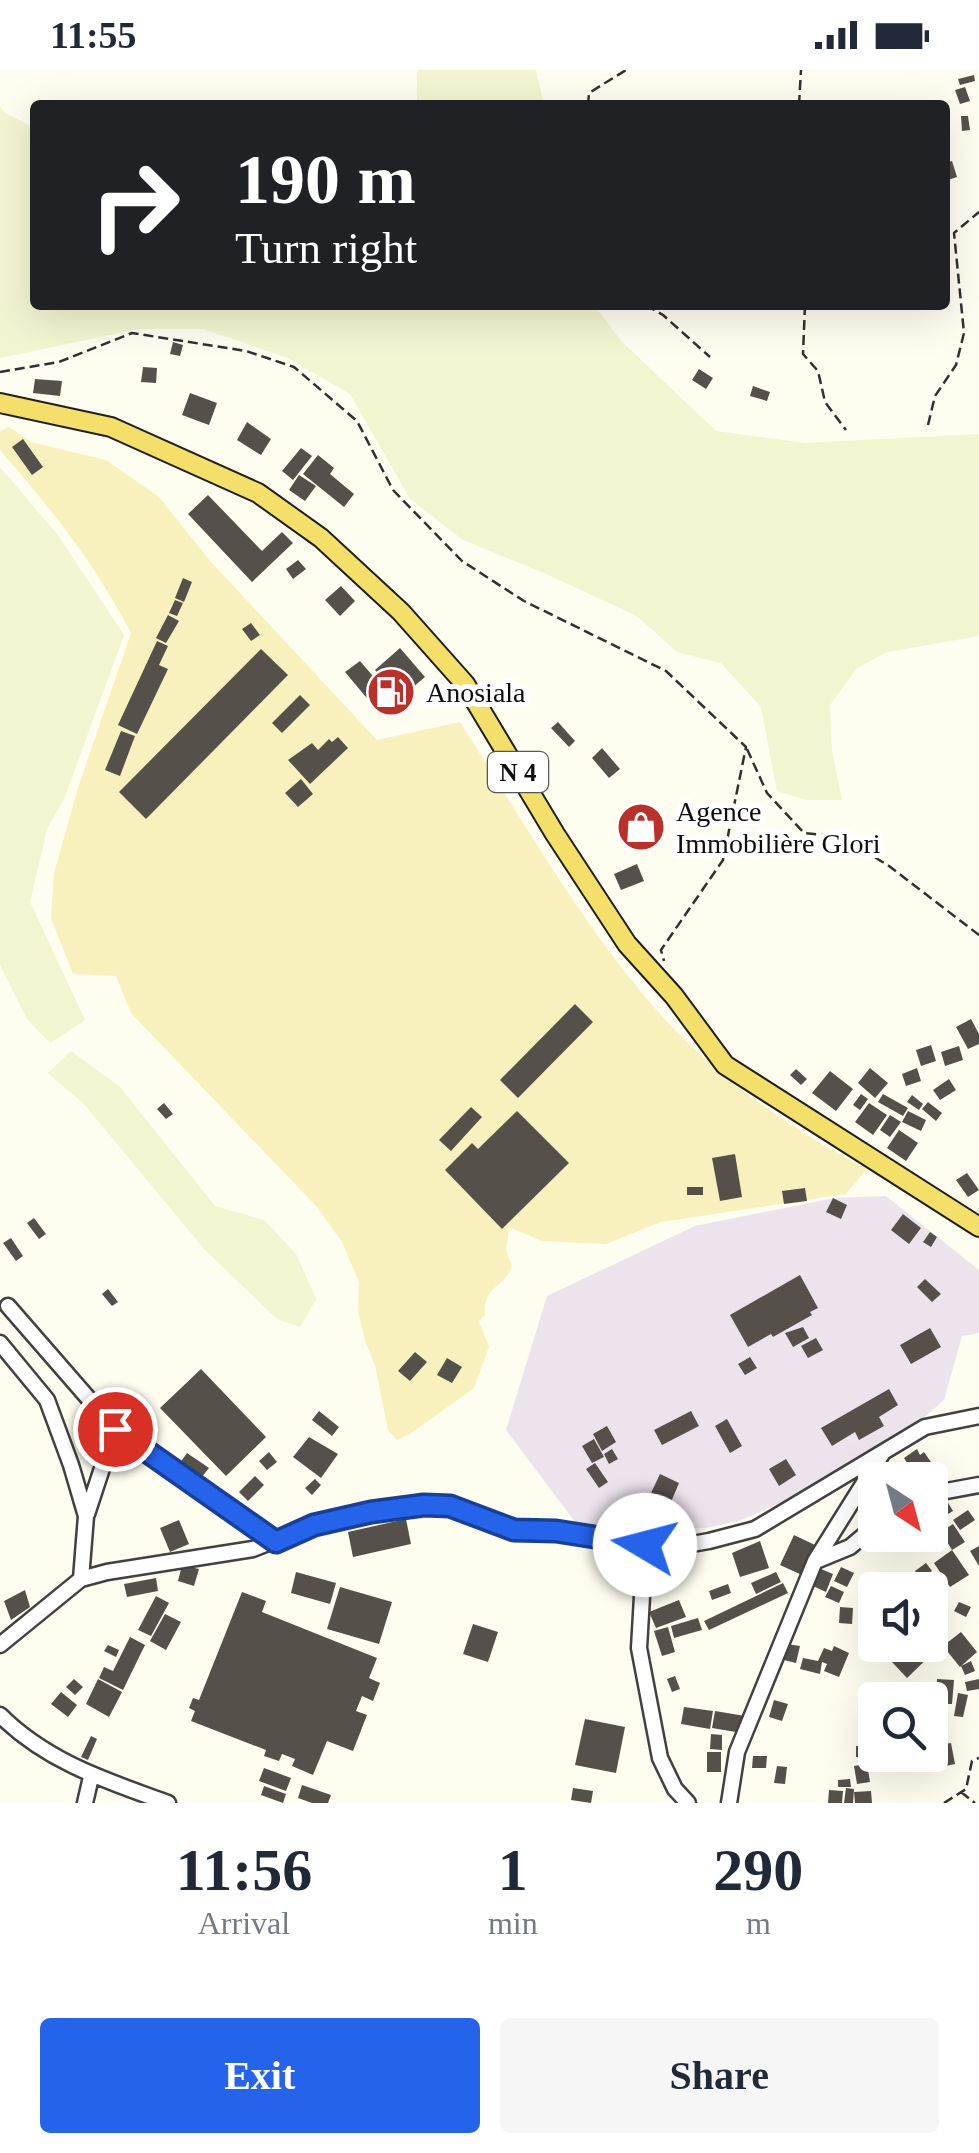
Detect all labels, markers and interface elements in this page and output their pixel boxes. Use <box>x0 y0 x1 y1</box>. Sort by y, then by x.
text: 11:55 <box>50 14 137 56</box>
icon: right <box>70 140 200 270</box>
text: 190 m <box>235 141 416 218</box>
text: Turn right <box>235 223 417 273</box>
fuel station icon: Anosiala <box>365 666 417 718</box>
place label: Anosiala <box>426 677 526 708</box>
road number: N 4 <box>488 752 548 792</box>
place label: Agence Immobilière Glori <box>676 796 881 859</box>
shop icon: Agence Immobilière Glori <box>615 801 667 853</box>
pin <box>73 1387 158 1472</box>
icon: arrive <box>88 1402 143 1457</box>
north arrow <box>858 1462 948 1552</box>
map controls <box>858 1462 948 1772</box>
position arrow <box>593 1493 697 1597</box>
button: sound <box>858 1572 948 1662</box>
button: search <box>858 1682 948 1772</box>
text: 11:56 <box>176 1837 312 1903</box>
text: 1 <box>498 1837 528 1903</box>
text: 290 <box>713 1837 803 1903</box>
text: Arrival <box>198 1905 290 1941</box>
text: min <box>488 1905 538 1941</box>
text: m <box>746 1905 771 1941</box>
button: Exit <box>40 2018 480 2133</box>
button: Share <box>500 2018 939 2133</box>

